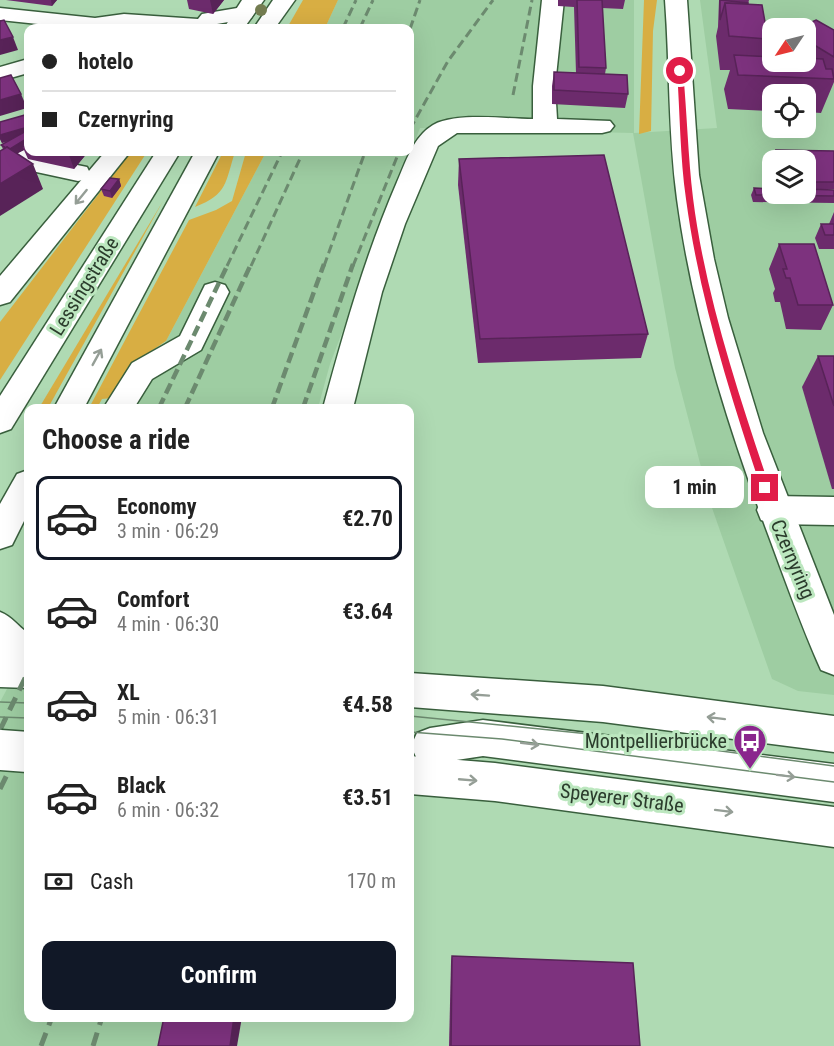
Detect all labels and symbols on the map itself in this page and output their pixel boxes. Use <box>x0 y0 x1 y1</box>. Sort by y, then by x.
north arrow <box>762 18 816 72</box>
route start <box>666 57 693 84</box>
one-way arrow <box>74 189 87 205</box>
street label: Lessingstraße <box>44 232 124 340</box>
one-way arrow <box>91 349 103 366</box>
callout: 1 min <box>645 467 744 509</box>
route end <box>751 474 778 501</box>
street label: Czernyring <box>766 516 820 602</box>
one-way arrow <box>470 689 490 700</box>
one-way arrow <box>706 713 726 724</box>
bus stop icon: Montpellierbrücke <box>732 723 768 770</box>
place label: Montpellierbrücke <box>585 729 727 753</box>
one-way arrow <box>519 738 539 749</box>
one-way arrow <box>775 771 795 782</box>
one-way arrow <box>457 775 477 786</box>
street label: Speyerer Straße <box>559 779 685 817</box>
one-way arrow <box>713 806 733 817</box>

